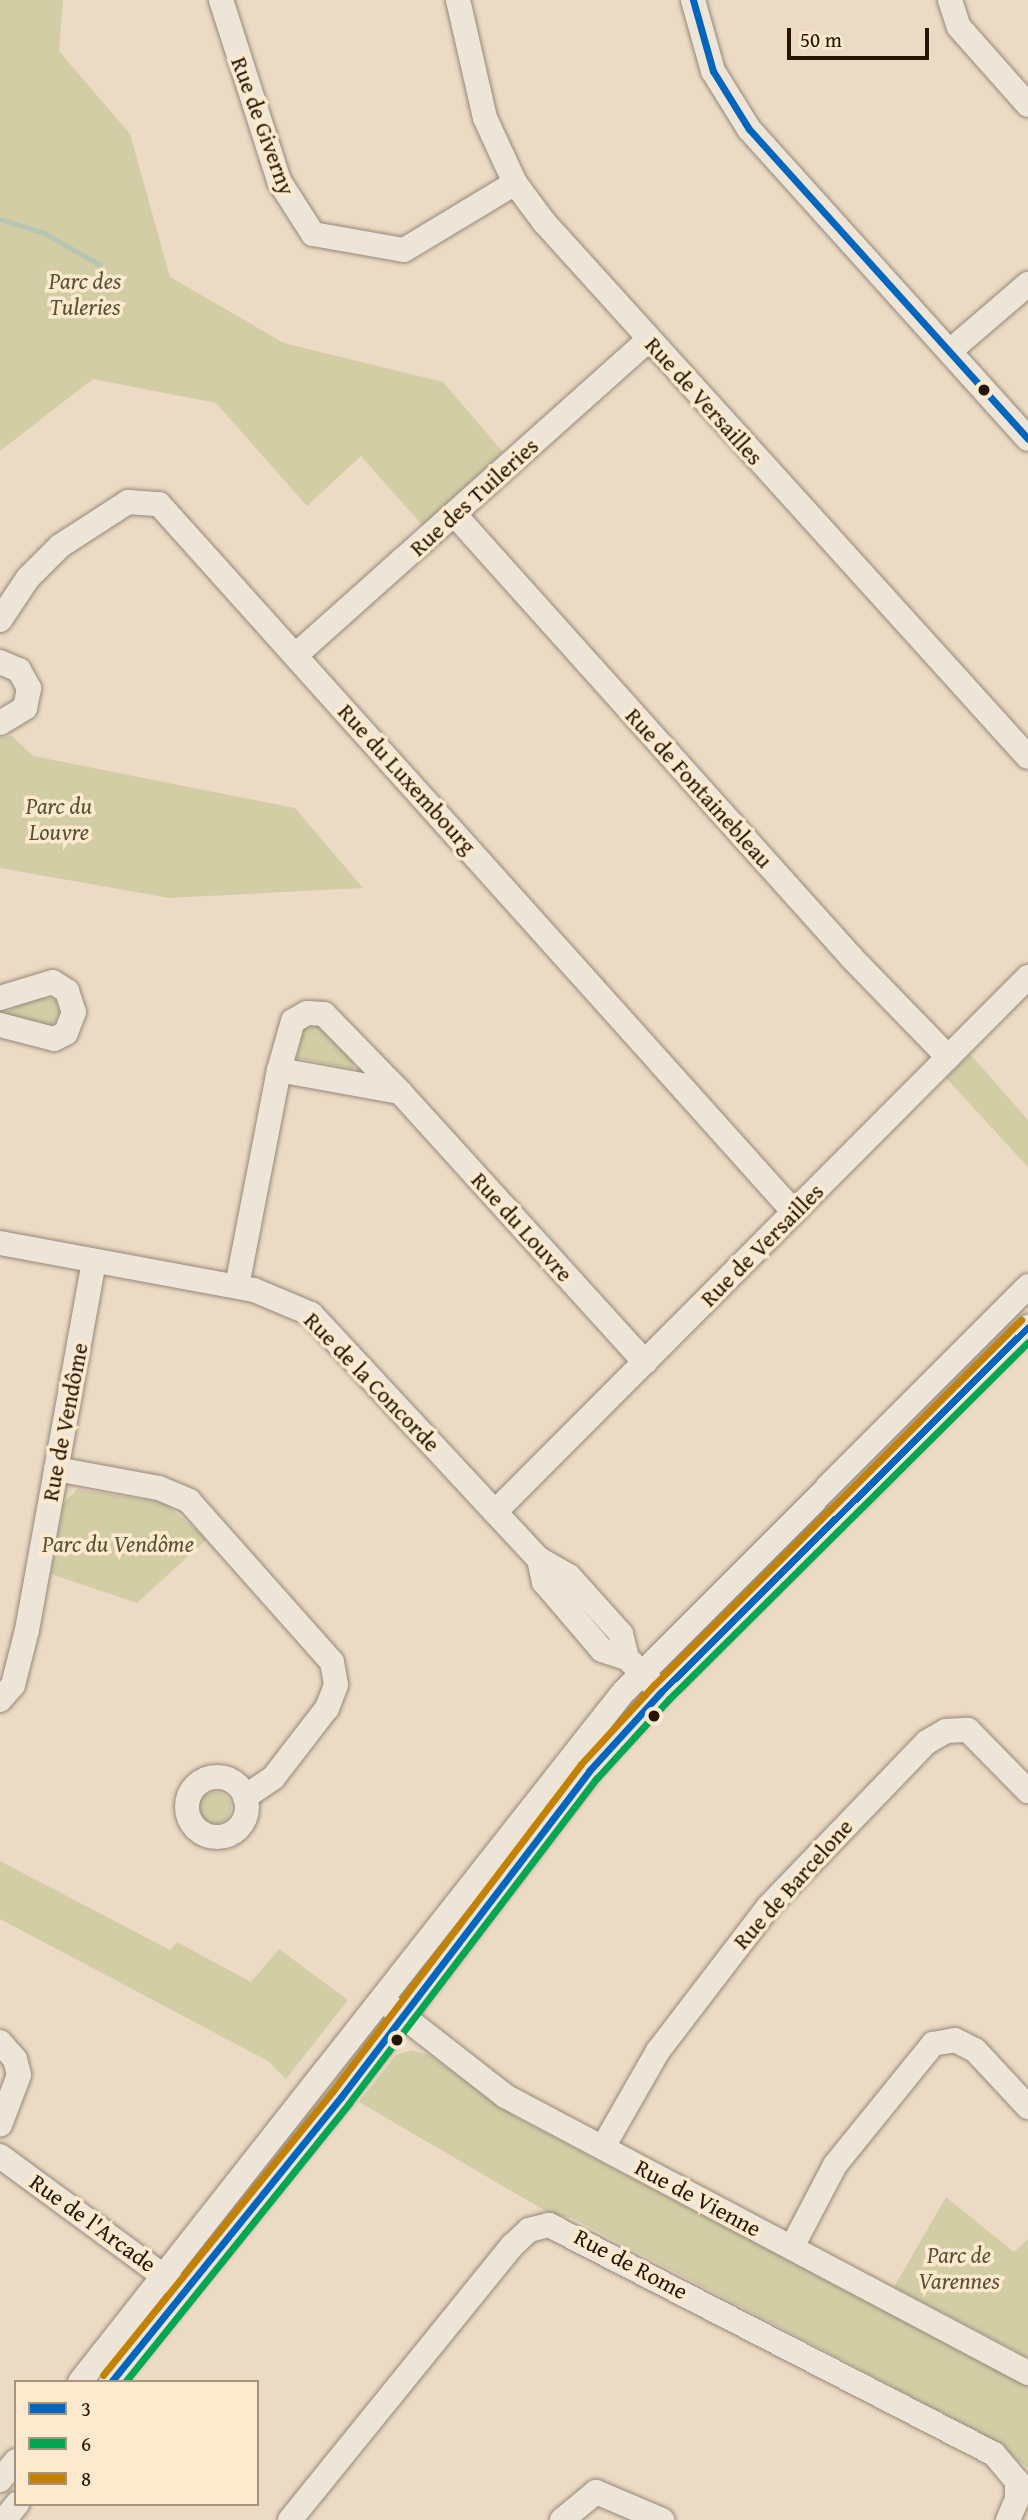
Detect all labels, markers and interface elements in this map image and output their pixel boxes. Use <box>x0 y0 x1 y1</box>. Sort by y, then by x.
scale bar <box>790 14 932 58</box>
text: 50 m <box>800 24 842 55</box>
street label: Rue de Giverny <box>225 53 301 199</box>
park label: Parc des Tuleries <box>49 267 121 321</box>
street label: Rue de Versailles <box>639 331 769 471</box>
unlabelled marker <box>977 383 991 397</box>
street label: Rue des Tuileries <box>404 432 544 562</box>
street label: Rue du Luxembourg <box>332 698 482 860</box>
street label: Rue de Fontainebleau <box>620 702 778 874</box>
park label: Parc du Louvre <box>26 792 92 846</box>
street label: Rue du Louvre <box>466 1166 578 1288</box>
street label: Rue de Versailles <box>695 1178 829 1312</box>
street label: Rue de la Concorde <box>298 1306 446 1458</box>
street label: Rue de Vendôme <box>36 1341 94 1503</box>
park label: Parc du Vendôme <box>42 1530 194 1558</box>
unlabelled marker <box>647 1709 661 1723</box>
street label: Rue de Barcelone <box>727 1813 859 1955</box>
unlabelled marker <box>390 2033 404 2047</box>
street label: Rue de Vienne <box>630 2153 766 2243</box>
street label: Rue de l'Arcade <box>25 2168 161 2278</box>
street label: Rue de Rome <box>570 2223 692 2305</box>
park label: Parc de Varennes <box>918 2241 1000 2295</box>
legend <box>14 2380 259 2506</box>
text: 3 <box>81 2393 91 2424</box>
text: 6 <box>81 2428 91 2459</box>
text: 8 <box>81 2463 91 2494</box>

